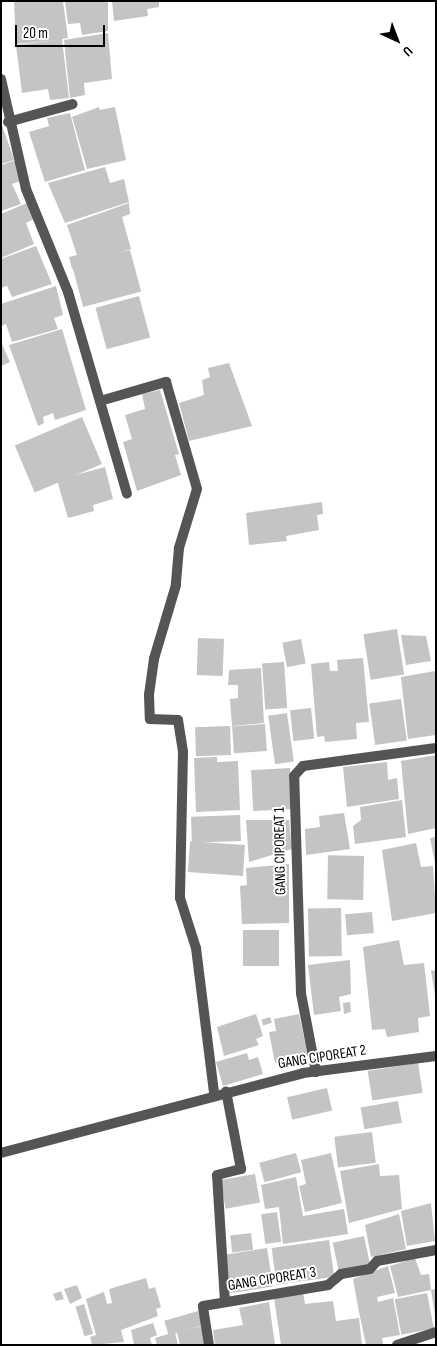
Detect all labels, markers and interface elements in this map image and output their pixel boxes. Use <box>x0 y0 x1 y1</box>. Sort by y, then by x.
scale bar <box>18 15 108 47</box>
north arrow <box>372 15 422 65</box>
text: 20 m <box>23 24 48 43</box>
text: U <box>399 43 416 60</box>
street label: GANG CIPOREAT 1 <box>270 807 290 895</box>
street label: GANG CIPOREAT 2 <box>277 1041 367 1073</box>
street label: GANG CIPOREAT 3 <box>227 1263 317 1295</box>

